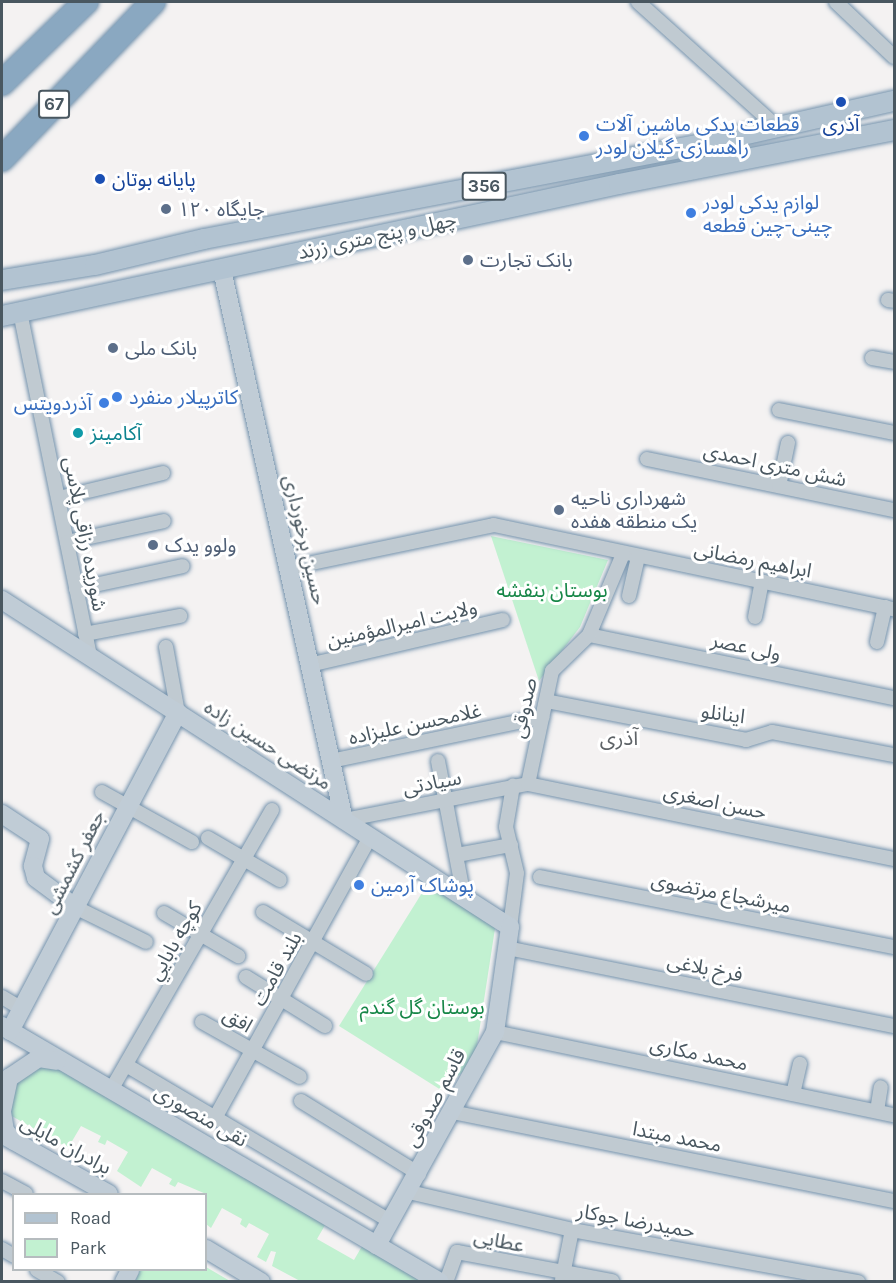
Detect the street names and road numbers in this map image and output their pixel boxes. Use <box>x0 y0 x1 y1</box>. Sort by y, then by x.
road number: 67 <box>38 89 70 119</box>
road number: 356 <box>462 171 506 201</box>
street label: چهل و پنج متری زرند <box>296 207 458 265</box>
street label: شش متری احمدی <box>701 438 849 492</box>
street label: شوریده رزاقی پلاسی <box>58 455 112 613</box>
street label: حسین برخورداری <box>278 473 332 607</box>
street label: ابراهیم رمضانی <box>692 537 814 583</box>
street label: ولایت امیرالمؤمنین <box>324 595 480 653</box>
street label: ولی عصر <box>709 628 783 666</box>
street label: صدوقی <box>506 676 542 740</box>
street label: مرتضی حسین زاده <box>200 695 336 795</box>
street label: غلامحسن علیزاده <box>346 698 484 750</box>
street label: اینانلو <box>699 699 747 729</box>
street label: سیادتی <box>401 766 463 800</box>
street label: حسن اصغری <box>661 779 769 825</box>
street label: جعفر کشمشی <box>38 806 110 918</box>
street label: میرشجاع مرتضوی <box>649 868 793 918</box>
street label: كوچه بابايي <box>143 897 207 985</box>
street label: بلند قامت <box>247 928 307 1010</box>
street label: فرخ بلاغی <box>665 949 745 987</box>
street label: افق <box>219 1002 257 1038</box>
street label: محمد مکاری <box>648 1032 750 1076</box>
street label: قاسم صدوقی <box>399 1045 471 1151</box>
street label: نقی منصوری <box>150 1080 252 1152</box>
street label: برادران مایلی <box>16 1110 116 1180</box>
street label: محمد مبتدا <box>630 1117 724 1157</box>
street label: حمیدرضا جوکار <box>575 1199 697 1243</box>
street label: عطایی <box>472 1224 526 1258</box>

